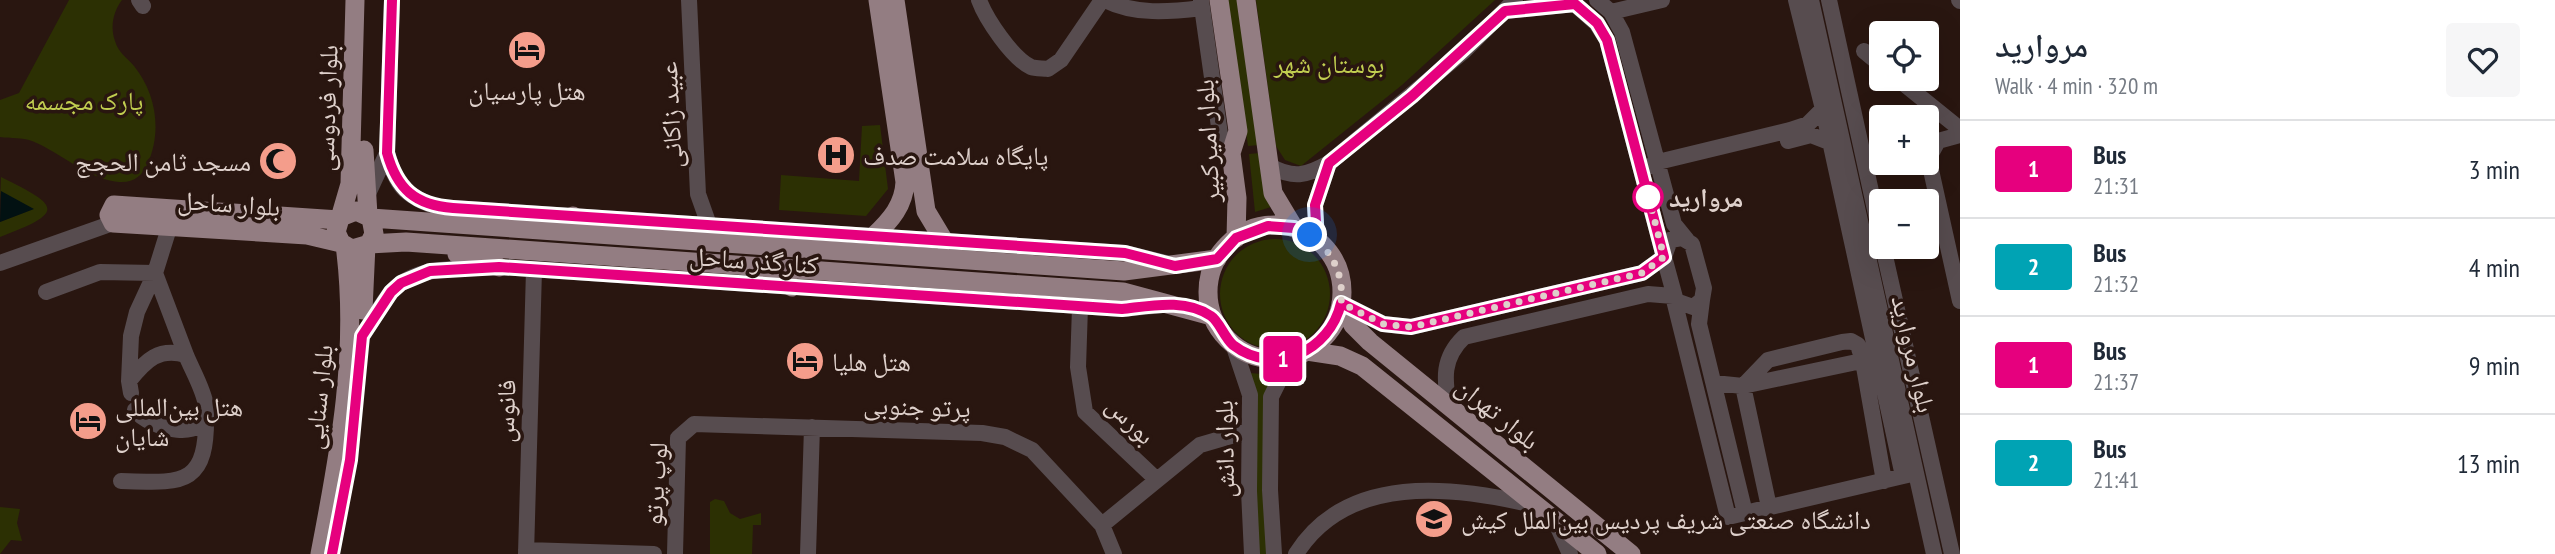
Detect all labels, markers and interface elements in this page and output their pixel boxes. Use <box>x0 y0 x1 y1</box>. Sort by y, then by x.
map controls <box>1869 21 1939 259</box>
button: locate <box>1869 21 1939 91</box>
text: مروارید <box>1995 23 2088 66</box>
button: heart <box>2446 23 2520 97</box>
hotel icon: هتل پارسیان <box>506 29 548 71</box>
street label: بلوار فردوسی <box>307 44 345 172</box>
park label: بوستان شهر <box>1273 47 1384 80</box>
street label: عبید زاکانی <box>651 61 689 169</box>
text: Walk · 4 min · 320 m <box>1995 71 2158 100</box>
place label: هتل پارسیان <box>468 74 586 107</box>
street label: بلوار امیرکبیر <box>1187 78 1227 205</box>
park label: پارک مجسمه <box>25 84 143 117</box>
button: + <box>1869 105 1939 175</box>
hospital icon: پایگاه سلامت صدف <box>815 134 857 176</box>
text: Bus <box>2093 138 2126 171</box>
place label: پایگاه سلامت صدف <box>863 139 1048 172</box>
mosque icon: مسجد ثامن الحجج <box>257 140 299 182</box>
place label: مسجد ثامن الحجج <box>75 145 251 179</box>
text: 1 <box>2028 153 2039 184</box>
text: 3 min <box>2469 153 2520 186</box>
text: 21:31 <box>2093 171 2139 200</box>
place label: مروارید <box>1669 181 1743 214</box>
marker: مروارید <box>1633 182 1663 212</box>
street label: بلوار ساحل <box>176 183 282 223</box>
button: − <box>1869 189 1939 259</box>
your location <box>1292 217 1327 252</box>
text: Bus <box>2093 236 2126 269</box>
street label: کنارگذر ساحل <box>688 239 820 281</box>
text: 2 <box>2028 251 2039 282</box>
text: 4 min <box>2469 251 2520 284</box>
text: 21:32 <box>2093 269 2139 298</box>
street label: بلوار مروارید <box>1884 292 1944 416</box>
text: Bus <box>2093 334 2126 367</box>
line badge: 1 <box>1260 336 1306 382</box>
hotel icon: هتل هلیا <box>784 340 826 382</box>
street label: بلوار سنایی <box>296 343 340 451</box>
text: 1 <box>1277 343 1289 374</box>
place label: هتل هلیا <box>832 345 911 378</box>
text: 1 <box>2028 349 2039 380</box>
text: 9 min <box>2469 349 2520 382</box>
text: 21:37 <box>2093 367 2139 396</box>
street label: بلوار تهران <box>1449 369 1547 457</box>
street label: فانوس <box>487 379 523 443</box>
street label: پرتو جنوبی <box>863 388 971 425</box>
street label: بورس <box>1100 389 1162 451</box>
place label: هتل بین‌المللی شایان <box>115 390 243 453</box>
hotel icon: هتل بین‌المللی شایان <box>67 400 109 442</box>
street label: بلوار دانش <box>1207 400 1241 498</box>
text: Bus <box>2093 432 2126 465</box>
street label: لوپ پرتو <box>636 441 675 527</box>
text: 2 <box>2028 447 2039 478</box>
text: 13 min <box>2457 447 2520 480</box>
text: 21:41 <box>2093 465 2139 494</box>
school or university icon: دانشگاه صنعتی شریف پردیس بین‌الملل کیش <box>1413 498 1455 540</box>
place label: دانشگاه صنعتی شریف پردیس بین‌الملل کیش <box>1461 503 1871 536</box>

